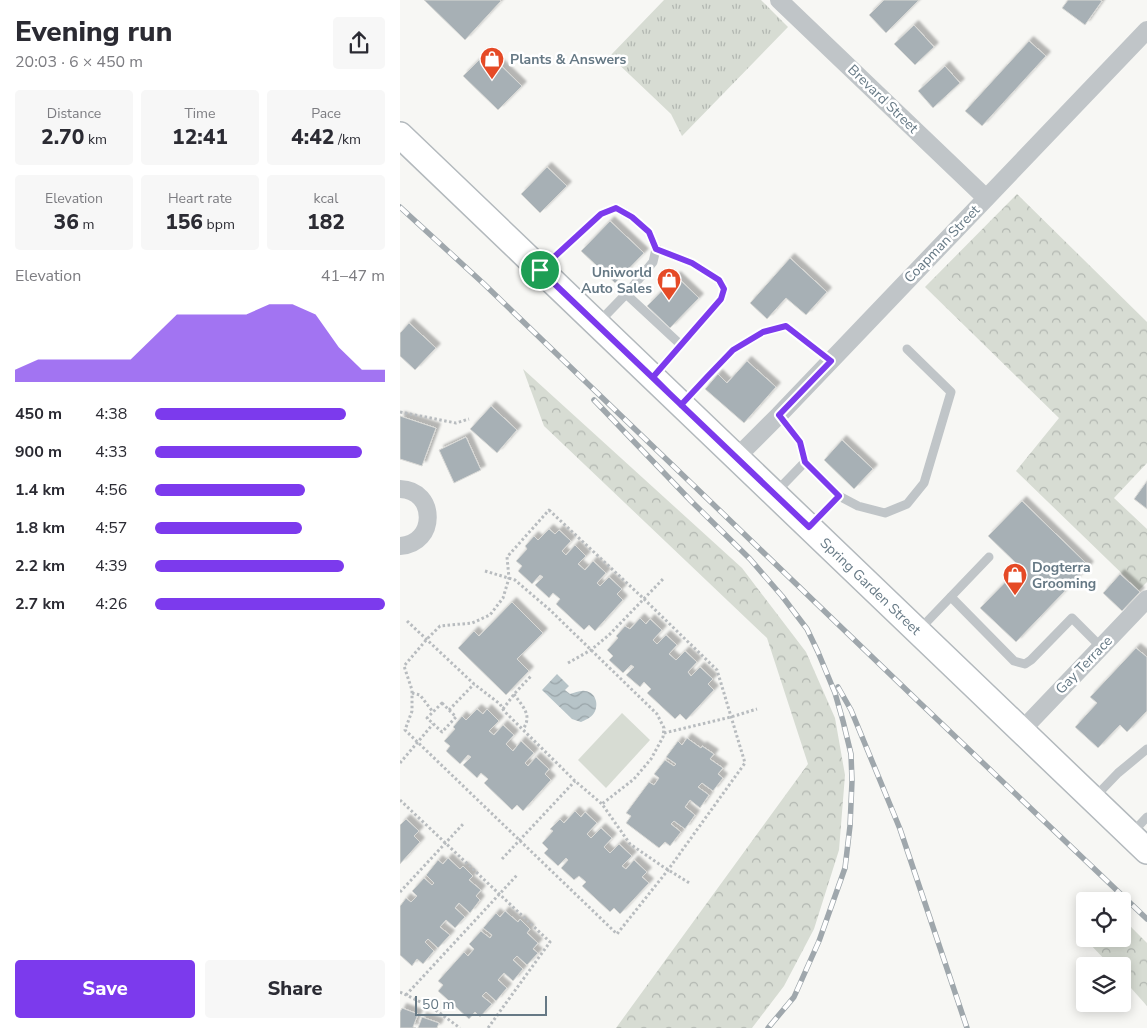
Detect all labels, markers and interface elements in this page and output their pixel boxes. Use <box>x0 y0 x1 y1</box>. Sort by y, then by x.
text: Evening run <box>15 13 172 51</box>
button: share <box>333 17 385 69</box>
shop icon: Plants & Answers <box>479 46 505 80</box>
place label: Plants & Answers <box>510 50 626 69</box>
text: 20:03 · 6 × 450 m <box>15 51 143 73</box>
street label: Brevard Street <box>844 61 922 138</box>
text: Distance <box>47 104 101 123</box>
text: Time <box>184 104 216 123</box>
text: Pace <box>311 104 341 123</box>
text: 2.70 <box>41 123 84 151</box>
text: 12:41 <box>172 123 228 151</box>
text: 4:42 <box>291 123 334 151</box>
text: km <box>84 130 107 149</box>
text: /km <box>334 130 361 149</box>
text: Elevation <box>45 189 103 208</box>
text: Heart rate <box>168 189 232 208</box>
text: kcal <box>314 189 338 208</box>
street label: Coapman Street <box>900 201 984 287</box>
text: 36 <box>54 208 79 236</box>
text: 156 <box>165 208 203 236</box>
text: 182 <box>307 208 345 236</box>
text: m <box>79 215 94 234</box>
text: bpm <box>203 215 235 234</box>
pin <box>519 249 561 291</box>
icon: arrive <box>526 256 554 284</box>
place label: Uniworld Auto Sales <box>581 263 652 298</box>
text: Elevation <box>15 265 81 287</box>
text: 41–47 m <box>321 265 385 287</box>
shop icon: Uniworld Auto Sales <box>656 267 682 301</box>
text: 450 m <box>15 403 62 425</box>
text: 4:38 <box>95 403 127 425</box>
text: 900 m <box>15 441 62 463</box>
text: 4:33 <box>95 441 127 463</box>
text: 1.4 km <box>15 479 65 501</box>
text: 4:56 <box>95 479 127 501</box>
text: 1.8 km <box>15 517 65 539</box>
text: 4:57 <box>95 517 127 539</box>
street label: Spring Garden Street <box>816 533 925 639</box>
text: 2.2 km <box>15 555 65 577</box>
text: 4:39 <box>95 555 127 577</box>
place label: Dogterra Grooming <box>1032 558 1096 593</box>
shop icon: Dogterra Grooming <box>1002 562 1028 596</box>
text: 2.7 km <box>15 593 65 615</box>
text: 4:26 <box>95 593 127 615</box>
street label: Gay Terrace <box>1051 632 1117 698</box>
map controls <box>1076 892 1131 1012</box>
button: locate <box>1076 892 1131 947</box>
button: layers <box>1076 957 1131 1012</box>
button: Save <box>15 960 195 1018</box>
button: Share <box>205 960 385 1018</box>
scale bar <box>415 993 548 1016</box>
text: 50 m <box>422 995 454 1014</box>

